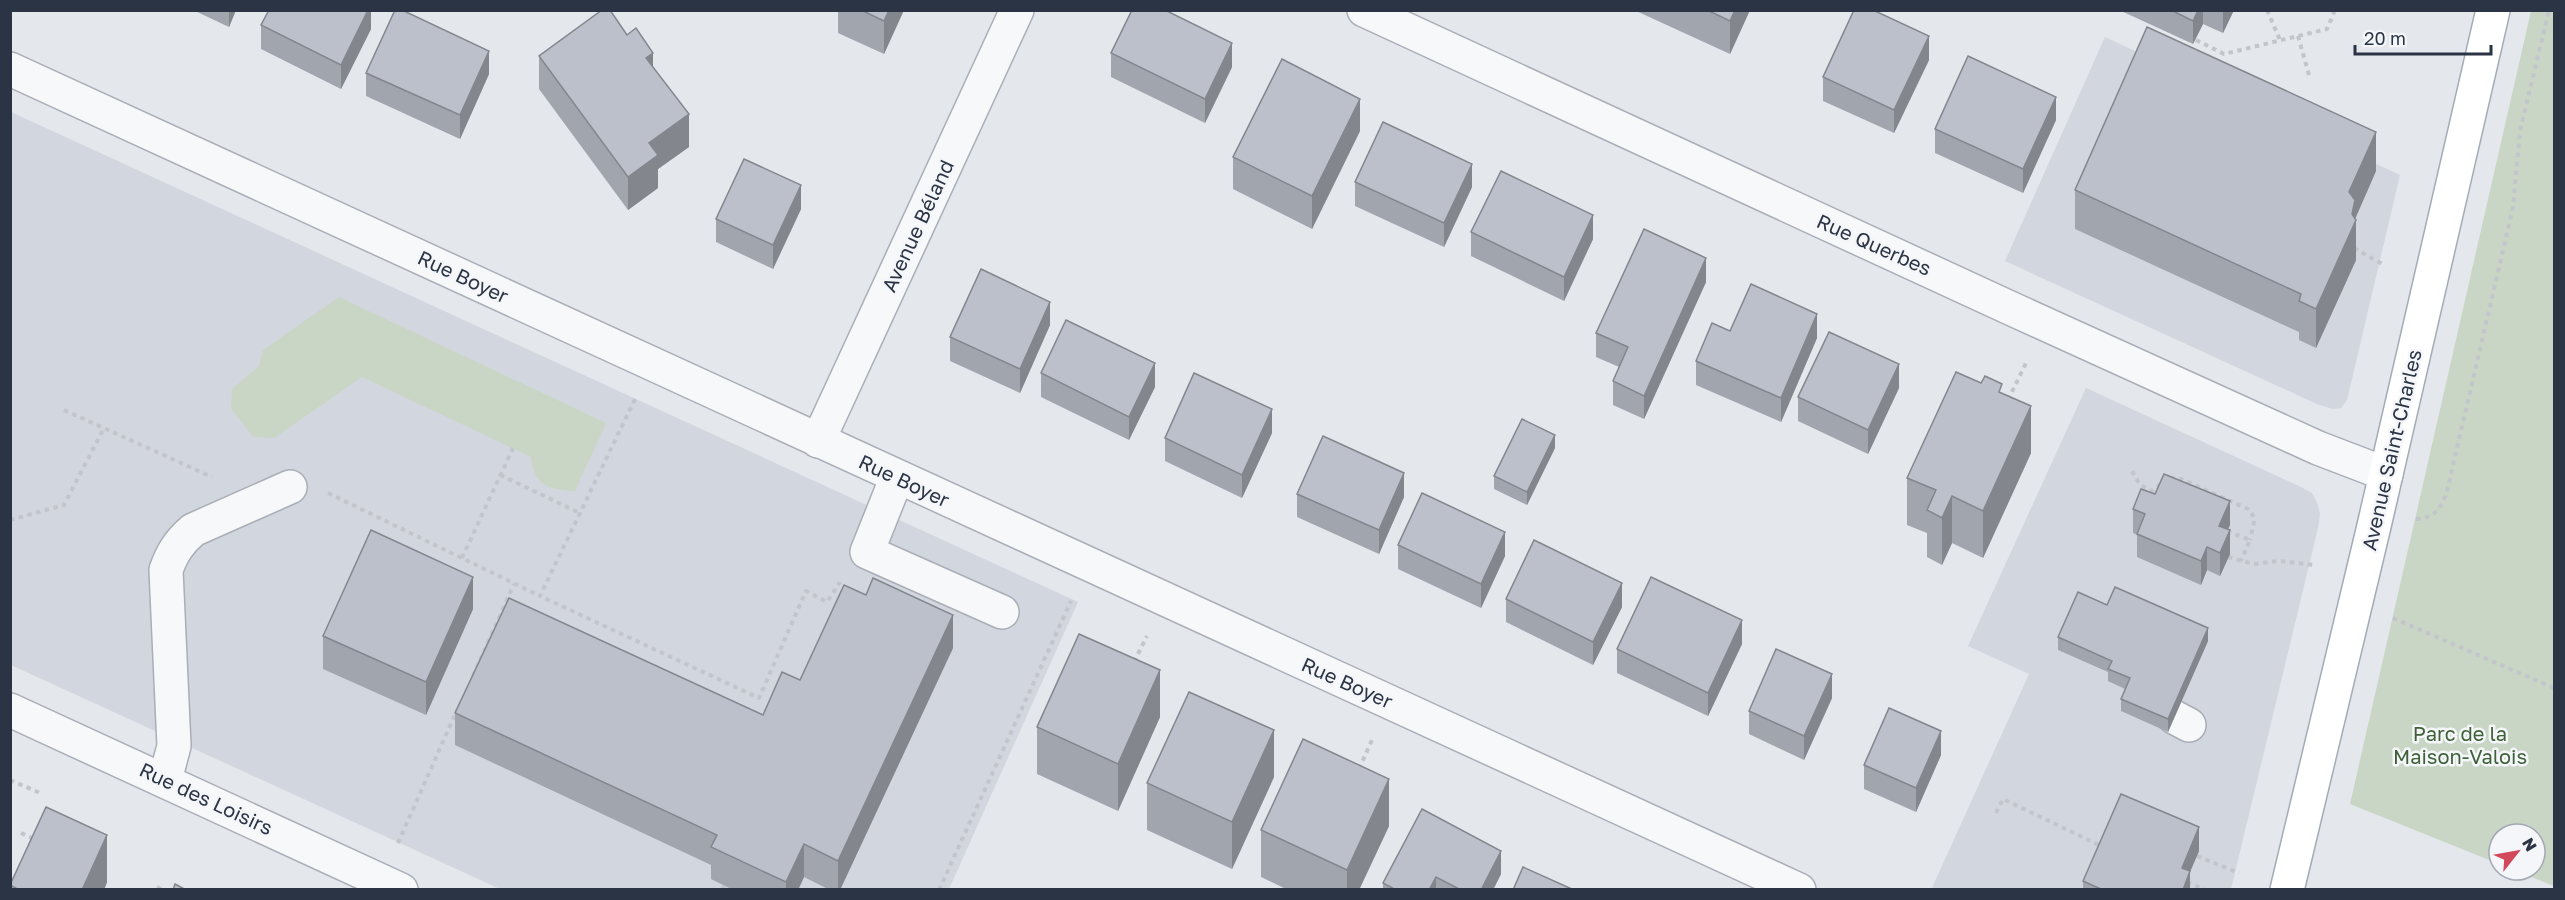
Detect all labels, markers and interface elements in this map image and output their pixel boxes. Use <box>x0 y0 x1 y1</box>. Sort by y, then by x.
scale bar <box>2355 18 2492 56</box>
text: 20 m <box>2364 27 2406 49</box>
street label: Avenue Béland <box>876 156 958 295</box>
street label: Rue Querbes <box>1813 208 1935 280</box>
street label: Rue Boyer <box>414 245 513 308</box>
street label: Avenue Saint-Charles <box>2356 347 2426 553</box>
street label: Rue Boyer <box>855 449 954 512</box>
street label: Rue Boyer <box>1298 651 1397 713</box>
park label: Parc de la Maison-Valois <box>2393 721 2527 768</box>
street label: Rue des Loisirs <box>136 757 277 839</box>
north arrow <box>2487 822 2547 882</box>
text: N <box>2518 834 2542 855</box>

